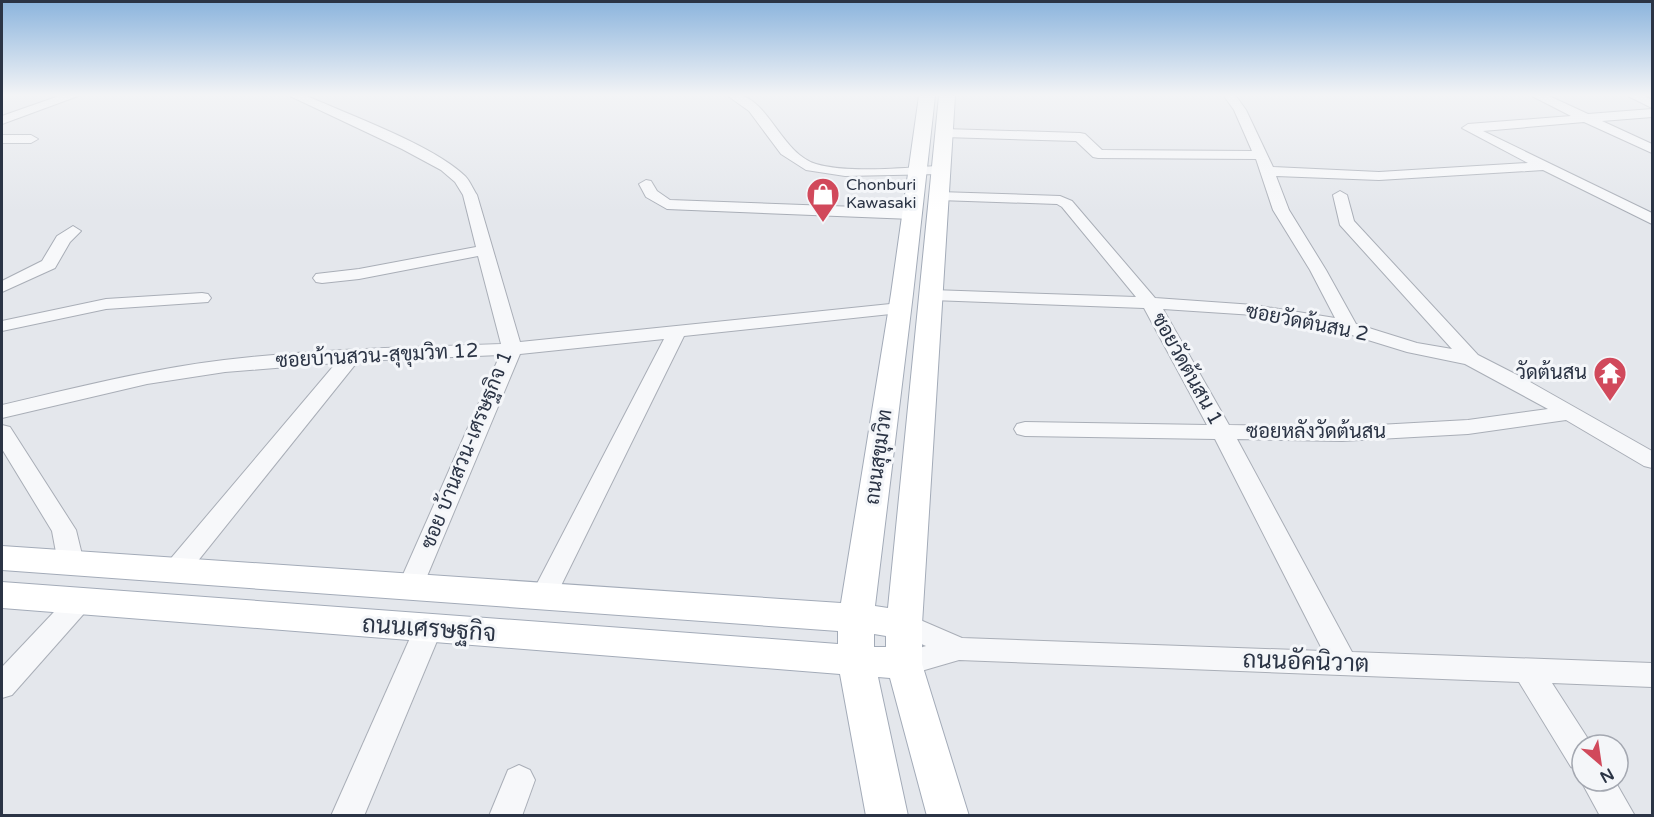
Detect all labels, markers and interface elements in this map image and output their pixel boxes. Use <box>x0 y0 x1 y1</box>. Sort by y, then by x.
place label: Chonburi Kawasaki <box>846 175 917 213</box>
shop icon: Chonburi Kawasaki <box>805 176 841 223</box>
street label: ซอยวัดต้นสน 2 <box>1244 298 1371 347</box>
street label: ซอยวัดต้นสน 1 <box>1146 308 1229 429</box>
street label: ซอยบ้านสวน-สุขุมวิท 12 <box>275 338 479 374</box>
street label: ซอย บ้านสวน-เศรษฐกิจ 1 <box>415 347 518 553</box>
temple icon: วัดต้นสน <box>1592 355 1628 402</box>
place label: วัดต้นสน <box>1516 360 1587 385</box>
street label: ถนนสุขุมวิท <box>859 408 899 506</box>
street label: ซอยหลังวัดต้นสน <box>1246 419 1386 444</box>
street label: ถนนเศรษฐกิจ <box>361 610 497 649</box>
street label: ถนนอัคนิวาต <box>1242 645 1370 679</box>
north arrow <box>1570 733 1630 793</box>
text: N <box>1596 763 1617 787</box>

